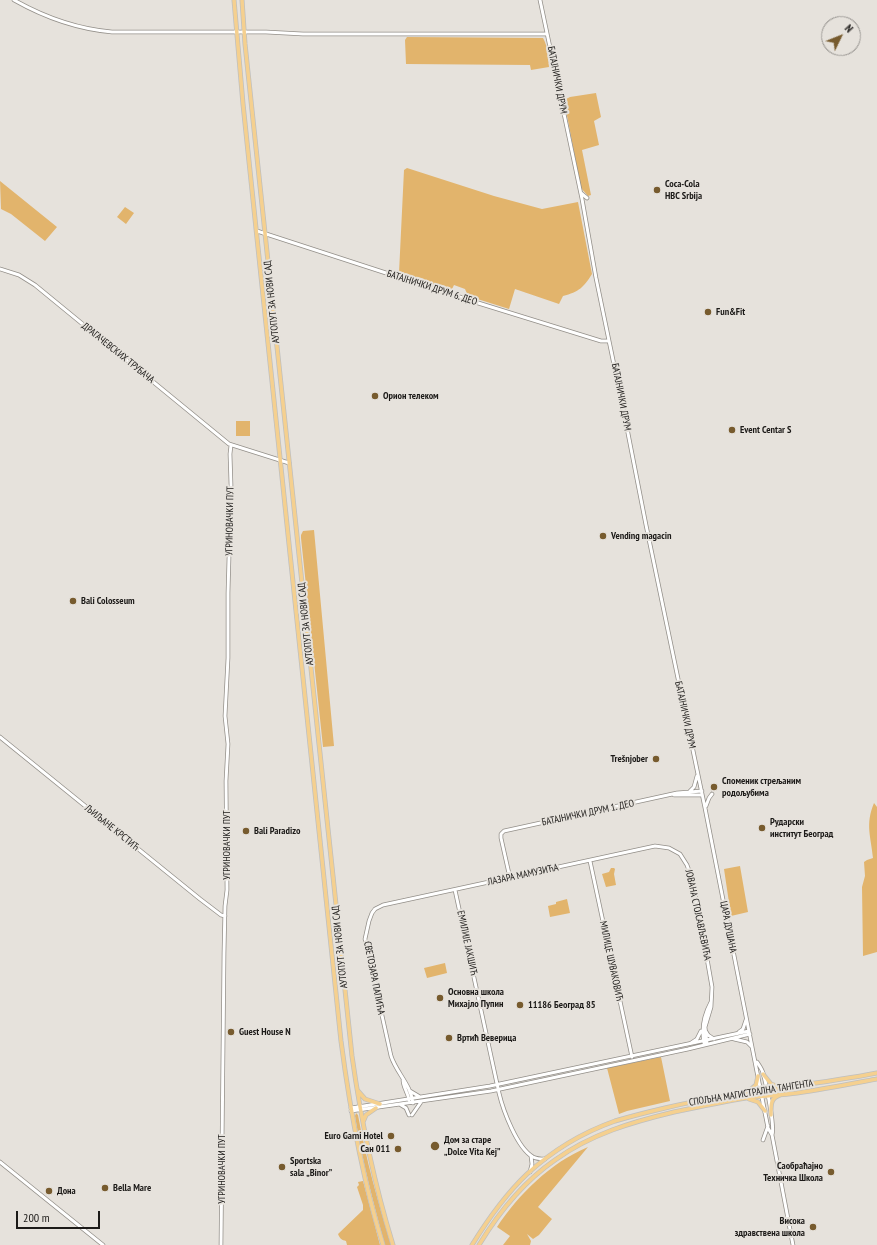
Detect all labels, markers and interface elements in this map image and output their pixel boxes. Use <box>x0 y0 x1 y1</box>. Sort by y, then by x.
north arrow <box>821 16 861 56</box>
text: N <box>842 22 856 35</box>
street label: БАТАЈНИЧКИ ДРУМ <box>545 45 569 115</box>
place label: Coca-Cola HBC Srbija <box>665 178 702 202</box>
marker: Coca-Cola HBC Srbija <box>652 185 662 195</box>
street label: АУТОПУТ ЗА НОВИ САД <box>262 260 282 344</box>
street label: БАТАЈНИЧКИ ДРУМ 6. ДЕО <box>385 268 479 308</box>
place label: Fun&Fit <box>716 306 745 318</box>
marker: Fun&Fit <box>703 307 713 317</box>
street label: ДРАГАЧЕВСКИХ ТРУБАЧА <box>79 320 157 386</box>
street label: БАТАЈНИЧКИ ДРУМ <box>609 362 633 432</box>
place label: Орион телеком <box>383 390 439 402</box>
marker: Орион телеком <box>370 391 380 401</box>
place label: Event Centar S <box>740 424 791 436</box>
marker: Event Centar S <box>727 425 737 435</box>
street label: УГРИНОВАЧКИ ПУТ <box>223 486 237 556</box>
place label: Vending magacin <box>611 530 671 542</box>
marker: Vending magacin <box>598 531 608 541</box>
street label: АУТОПУТ ЗА НОВИ САД <box>296 582 316 666</box>
place label: Bali Colosseum <box>81 595 135 607</box>
marker: Bali Colosseum <box>68 596 78 606</box>
street label: БАТАЈНИЧКИ ДРУМ <box>672 680 698 750</box>
place label: Trešnjober <box>611 753 648 765</box>
marker: Trešnjober <box>651 754 661 764</box>
place label: Споменик стрељаним родољубима <box>722 775 801 798</box>
marker: Споменик стрељаним родољубима <box>709 782 719 792</box>
street label: БАТАЈНИЧКИ ДРУМ 1. ДЕО <box>541 797 635 829</box>
street label: ЉИЉАНЕ КРСТИЋ <box>82 802 142 854</box>
street label: УГРИНОВАЧКИ ПУТ <box>221 810 233 880</box>
place label: Рударски институт Београд <box>770 816 833 840</box>
marker: Рударски институт Београд <box>757 823 767 833</box>
place label: Bali Paradizo <box>254 825 300 837</box>
marker: Bali Paradizo <box>241 826 251 836</box>
street label: ЛАЗАРА МАМУЗИЋА <box>486 862 560 888</box>
street label: ЈОВАНА СТОЈСАВЉЕВИЋА <box>683 869 713 961</box>
street label: ЦАРА ДУШАНА <box>717 900 739 954</box>
street label: АУТОПУТ ЗА НОВИ САД <box>330 905 350 989</box>
street label: ЕМИЛИЈЕ ЈАКШИЋ <box>454 910 480 976</box>
street label: МИЛИЦЕ ШУВАКОВИЋ <box>597 920 625 1002</box>
street label: СВЕТОЗАРА ПАПИЋА <box>361 940 387 1016</box>
place label: Основна школа Михајло Пупин <box>448 986 504 1010</box>
marker: Основна школа Михајло Пупин <box>435 993 445 1003</box>
place label: 11186 Београд 85 <box>528 999 595 1011</box>
marker: 11186 Београд 85 <box>515 1000 525 1010</box>
place label: Guest House N <box>239 1026 291 1038</box>
marker: Guest House N <box>226 1027 236 1037</box>
place label: Вртић Веверица <box>457 1032 516 1044</box>
marker: Вртић Веверица <box>444 1033 454 1043</box>
street label: СПОЉНА МАГИСТРАЛНА ТАНГЕНТА <box>688 1077 814 1109</box>
place label: Euro Garni Hotel <box>325 1130 383 1142</box>
marker: Euro Garni Hotel <box>386 1131 396 1141</box>
street label: УГРИНОВАЧКИ ПУТ <box>216 1134 228 1204</box>
place label: Дом за старе „Dolce Vita Kej” <box>444 1134 500 1158</box>
marker: Дом за старе „Dolce Vita Kej” <box>429 1140 441 1152</box>
place label: Сан 011 <box>360 1143 390 1155</box>
marker: Сан 011 <box>393 1144 403 1154</box>
place label: Sportska sala „Binor” <box>290 1155 332 1178</box>
place label: Саобраћајно Техничка Школа <box>763 1160 823 1184</box>
marker: Sportska sala „Binor” <box>277 1162 287 1172</box>
marker: Саобраћајно Техничка Школа <box>826 1167 836 1177</box>
place label: Bella Mare <box>113 1182 151 1194</box>
marker: Bella Mare <box>100 1183 110 1193</box>
place label: Дона <box>57 1185 76 1197</box>
marker: Дона <box>44 1186 54 1196</box>
scale bar <box>18 1203 102 1229</box>
text: 200 m <box>23 1210 50 1225</box>
place label: Висока здравствена школа <box>735 1215 805 1238</box>
marker: Висока здравствена школа <box>808 1222 818 1232</box>

